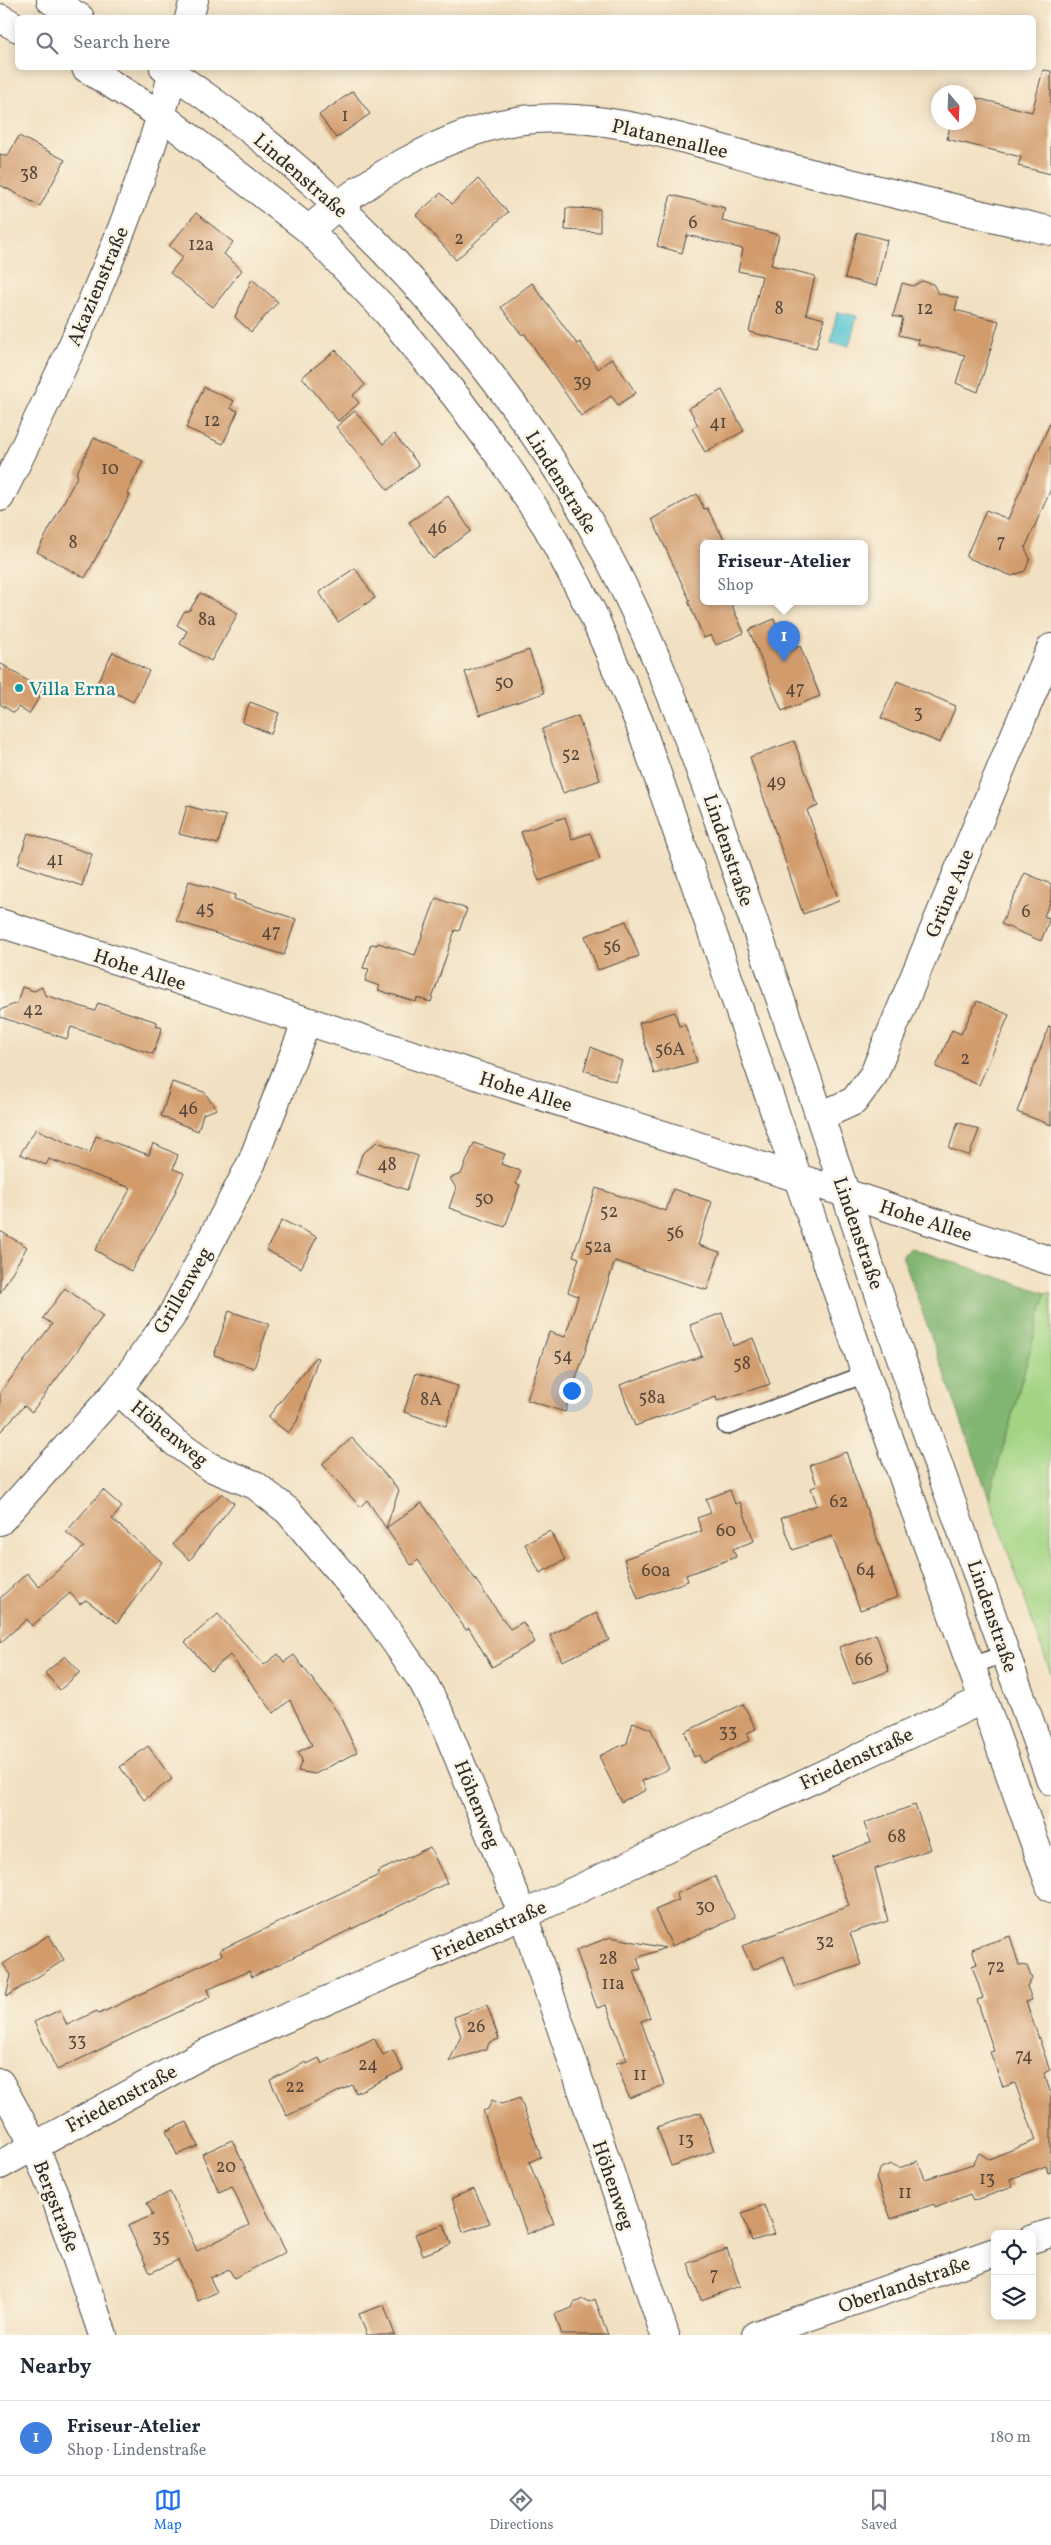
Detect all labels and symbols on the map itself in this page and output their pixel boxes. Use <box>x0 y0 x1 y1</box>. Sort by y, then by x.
north arrow <box>931 85 976 130</box>
house number: 1 <box>342 104 348 129</box>
street label: Platanenallee <box>609 113 730 167</box>
street label: Lindenstraße <box>246 127 353 226</box>
house number: 38 <box>20 162 38 187</box>
house number: 6 <box>688 211 698 236</box>
street label: Akazienstraße <box>61 223 137 351</box>
house number: 2 <box>454 227 464 252</box>
house number: 12a <box>188 233 214 258</box>
house number: 8 <box>774 297 784 322</box>
house number: 12 <box>917 297 933 322</box>
house number: 39 <box>573 370 591 395</box>
house number: 12 <box>204 409 220 434</box>
house number: 41 <box>709 411 727 436</box>
street label: Lindenstraße <box>517 426 603 540</box>
house number: 10 <box>101 457 119 482</box>
house number: 46 <box>427 516 447 541</box>
house number: 7 <box>997 530 1005 555</box>
house number: 8 <box>68 531 78 556</box>
house number: 8a <box>198 608 216 633</box>
pin: 1 <box>768 621 800 662</box>
house number: 50 <box>494 671 514 696</box>
place label: Villa Erna <box>29 676 116 704</box>
house number: 47 <box>785 677 805 702</box>
marker: Villa Erna <box>13 682 25 694</box>
house number: 3 <box>913 701 923 726</box>
house number: 52 <box>562 743 580 768</box>
house number: 49 <box>766 770 786 795</box>
street label: Lindenstraße <box>695 791 759 911</box>
street label: Grüne Aue <box>920 845 982 943</box>
house number: 41 <box>46 848 64 873</box>
house number: 45 <box>196 897 214 922</box>
house number: 6 <box>1021 900 1031 925</box>
house number: 47 <box>261 920 281 945</box>
house number: 56 <box>603 935 621 960</box>
street label: Hohe Allee <box>89 943 189 999</box>
house number: 42 <box>23 998 43 1023</box>
house number: 56A <box>655 1038 686 1063</box>
house number: 2 <box>960 1047 970 1072</box>
street label: Hohe Allee <box>475 1066 575 1120</box>
house number: 46 <box>178 1097 198 1122</box>
house number: 48 <box>377 1153 397 1178</box>
street label: Lindenstraße <box>825 1174 889 1294</box>
house number: 50 <box>474 1187 494 1212</box>
street label: Hohe Allee <box>875 1194 975 1250</box>
house number: 52 <box>600 1200 618 1225</box>
house number: 56 <box>666 1221 684 1246</box>
house number: 52a <box>584 1235 612 1260</box>
street label: Grillenweg <box>147 1242 220 1340</box>
house number: 54 <box>553 1344 573 1369</box>
house number: 58 <box>733 1352 751 1377</box>
your location <box>559 1378 585 1404</box>
house number: 58a <box>639 1386 665 1411</box>
house number: 8A <box>420 1388 442 1413</box>
street label: Höhenweg <box>124 1394 214 1475</box>
house number: 62 <box>830 1490 848 1515</box>
house number: 60 <box>716 1519 736 1544</box>
street label: Lindenstraße <box>959 1557 1023 1677</box>
house number: 64 <box>856 1558 876 1583</box>
house number: 60a <box>642 1559 670 1584</box>
house number: 66 <box>855 1648 873 1673</box>
house number: 33 <box>719 1720 737 1745</box>
street label: Friedenstraße <box>795 1721 918 1798</box>
street label: Höhenweg <box>446 1756 507 1853</box>
house number: 68 <box>888 1825 906 1850</box>
street label: Friedenstraße <box>428 1894 551 1970</box>
house number: 30 <box>695 1895 715 1920</box>
house number: 32 <box>816 1930 834 1955</box>
house number: 28 <box>599 1947 617 1972</box>
house number: 72 <box>987 1955 1005 1980</box>
house number: 11a <box>602 1972 624 1997</box>
house number: 26 <box>467 2015 485 2040</box>
house number: 33 <box>68 2029 86 2054</box>
house number: 74 <box>1015 2044 1033 2069</box>
house number: 24 <box>358 2053 378 2078</box>
street label: Friedenstraße <box>61 2059 183 2141</box>
house number: 11 <box>633 2063 647 2088</box>
house number: 22 <box>285 2075 305 2100</box>
house number: 13 <box>678 2128 694 2153</box>
street label: Höhenweg <box>584 2137 640 2234</box>
house number: 20 <box>216 2155 236 2180</box>
street label: Bergstraße <box>25 2157 85 2257</box>
house number: 13 <box>979 2167 995 2192</box>
house number: 11 <box>898 2181 912 2206</box>
house number: 35 <box>152 2225 170 2250</box>
street label: Oberlandstraße <box>835 2250 974 2322</box>
house number: 7 <box>710 2263 718 2288</box>

